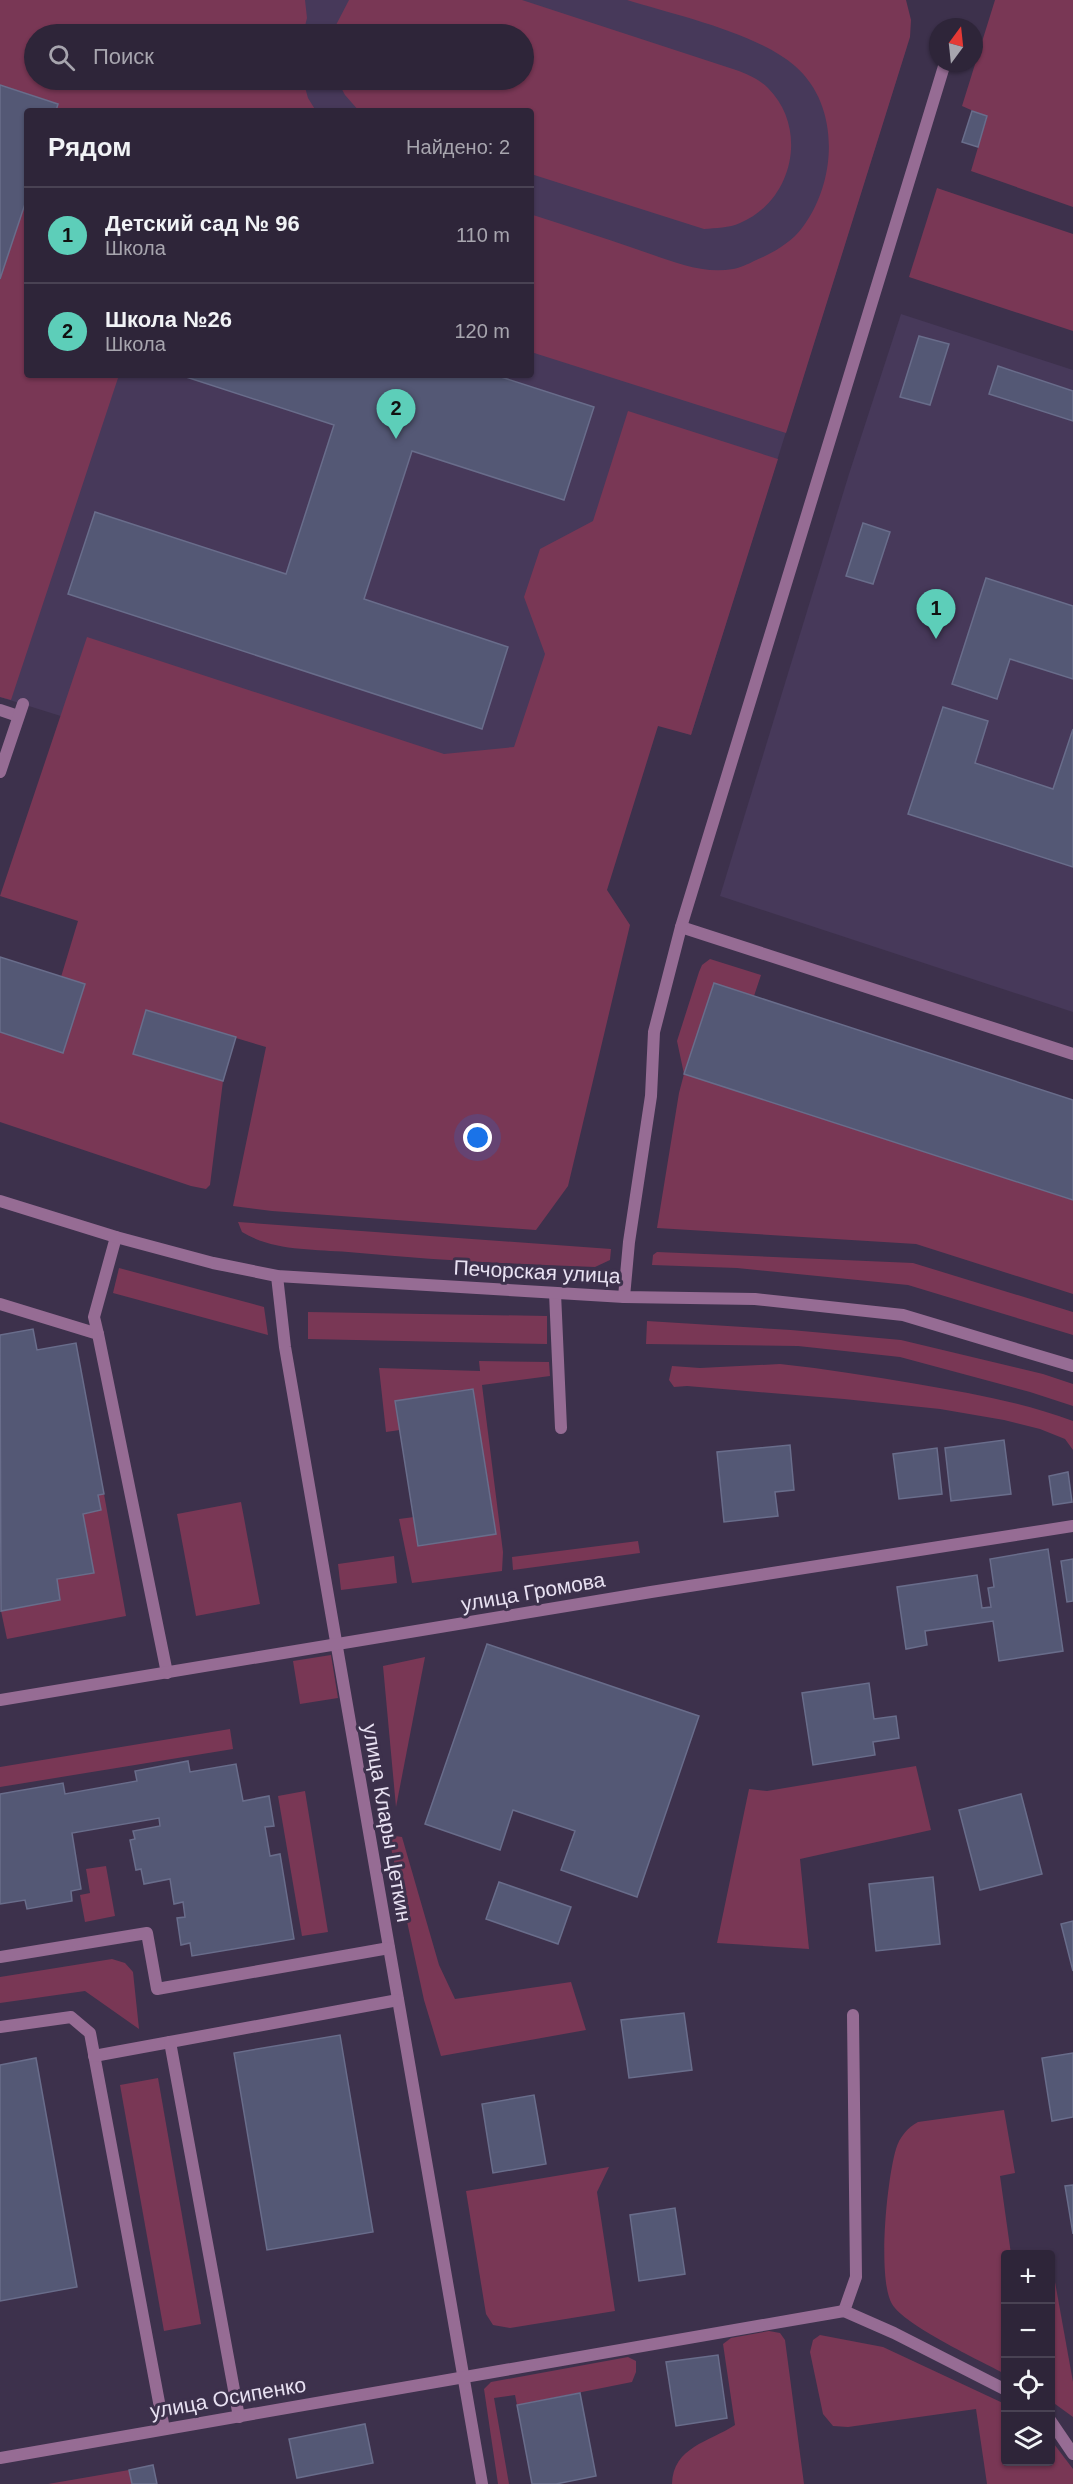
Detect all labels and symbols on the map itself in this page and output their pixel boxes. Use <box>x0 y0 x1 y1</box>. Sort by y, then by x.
north arrow <box>929 18 983 72</box>
pin: 2 <box>376 390 416 439</box>
pin: 1 <box>916 590 956 639</box>
your location <box>463 1123 492 1152</box>
street label: Печорская улица <box>453 1256 621 1287</box>
street label: улица Громова <box>459 1567 607 1615</box>
street label: улица Клары Цеткин <box>359 1722 416 1924</box>
street label: улица Осипенко <box>148 2372 308 2423</box>

